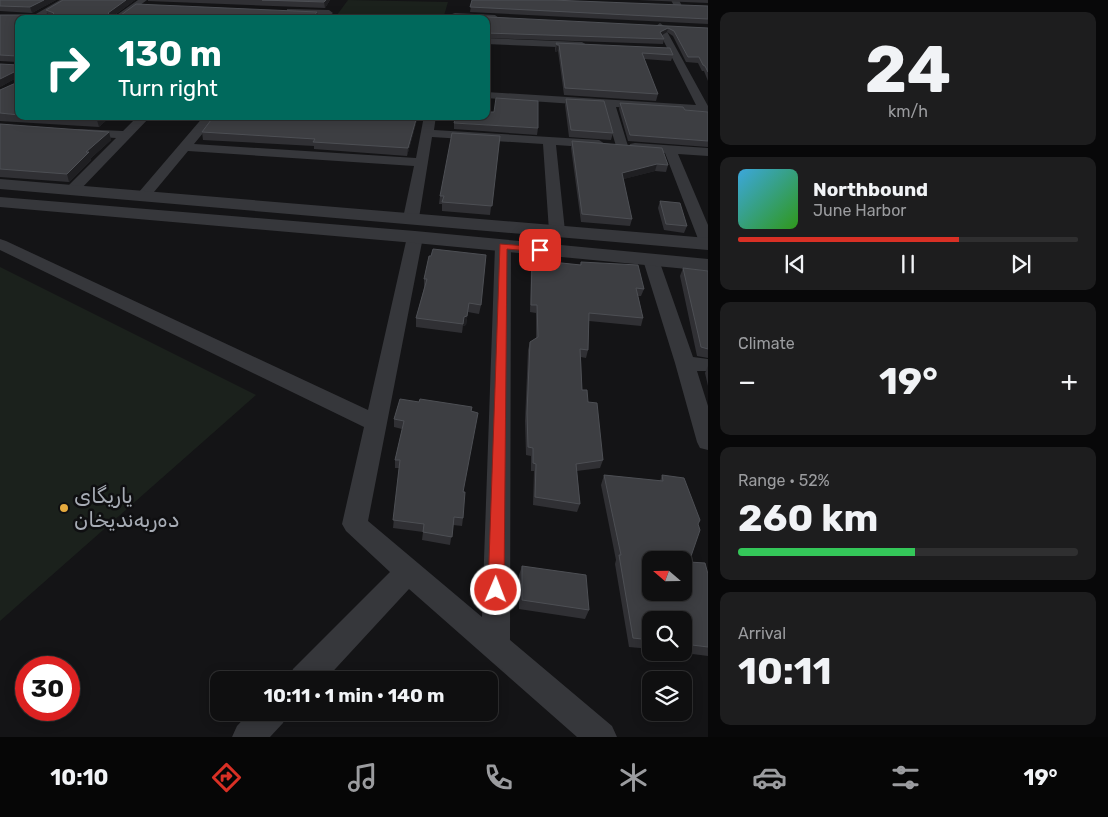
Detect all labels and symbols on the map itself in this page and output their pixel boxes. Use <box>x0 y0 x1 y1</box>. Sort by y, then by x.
pin <box>519 229 561 271</box>
place label: یاریگاى ده‌ربه‌ندیخان <box>74 483 179 532</box>
marker: یاریگاى ده‌ربه‌ندیخان <box>58 502 70 514</box>
north arrow <box>642 551 692 601</box>
position arrow <box>469 563 521 615</box>
speed limit sign: 30 <box>15 656 80 721</box>

